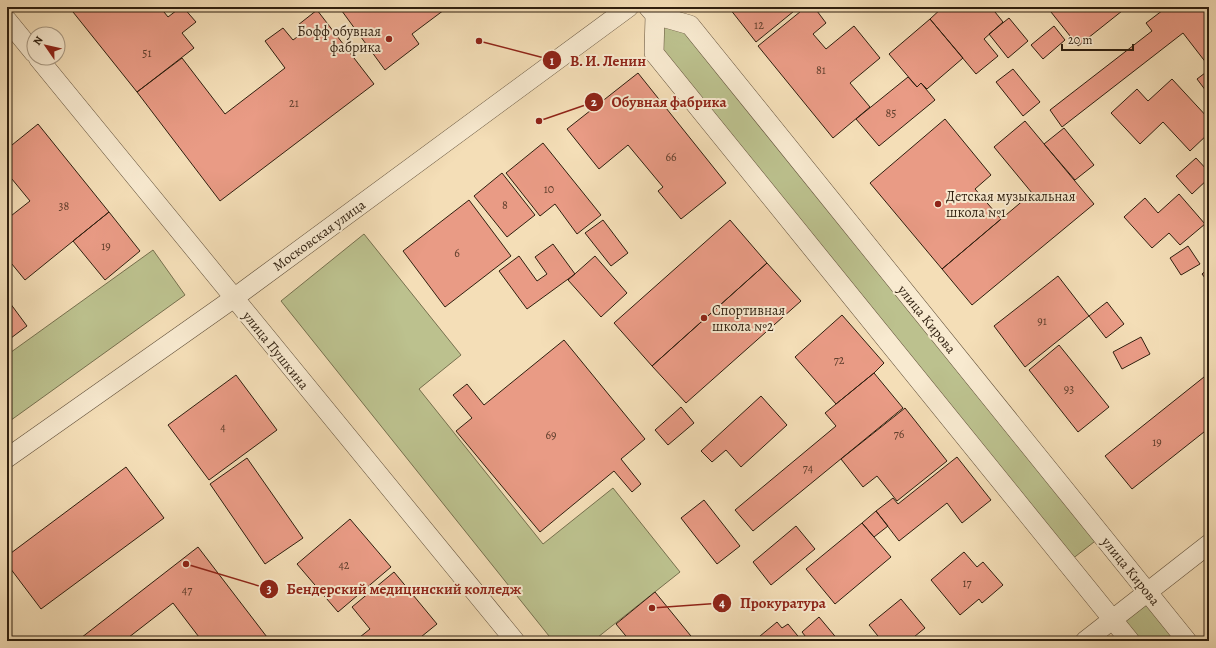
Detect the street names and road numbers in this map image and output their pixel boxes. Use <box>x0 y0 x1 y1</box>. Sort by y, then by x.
street label: Московская улица <box>269 195 370 275</box>
street label: улица Кирова <box>892 280 961 358</box>
street label: улица Пушкина <box>237 306 314 394</box>
street label: улица Кирова <box>1096 532 1165 610</box>

